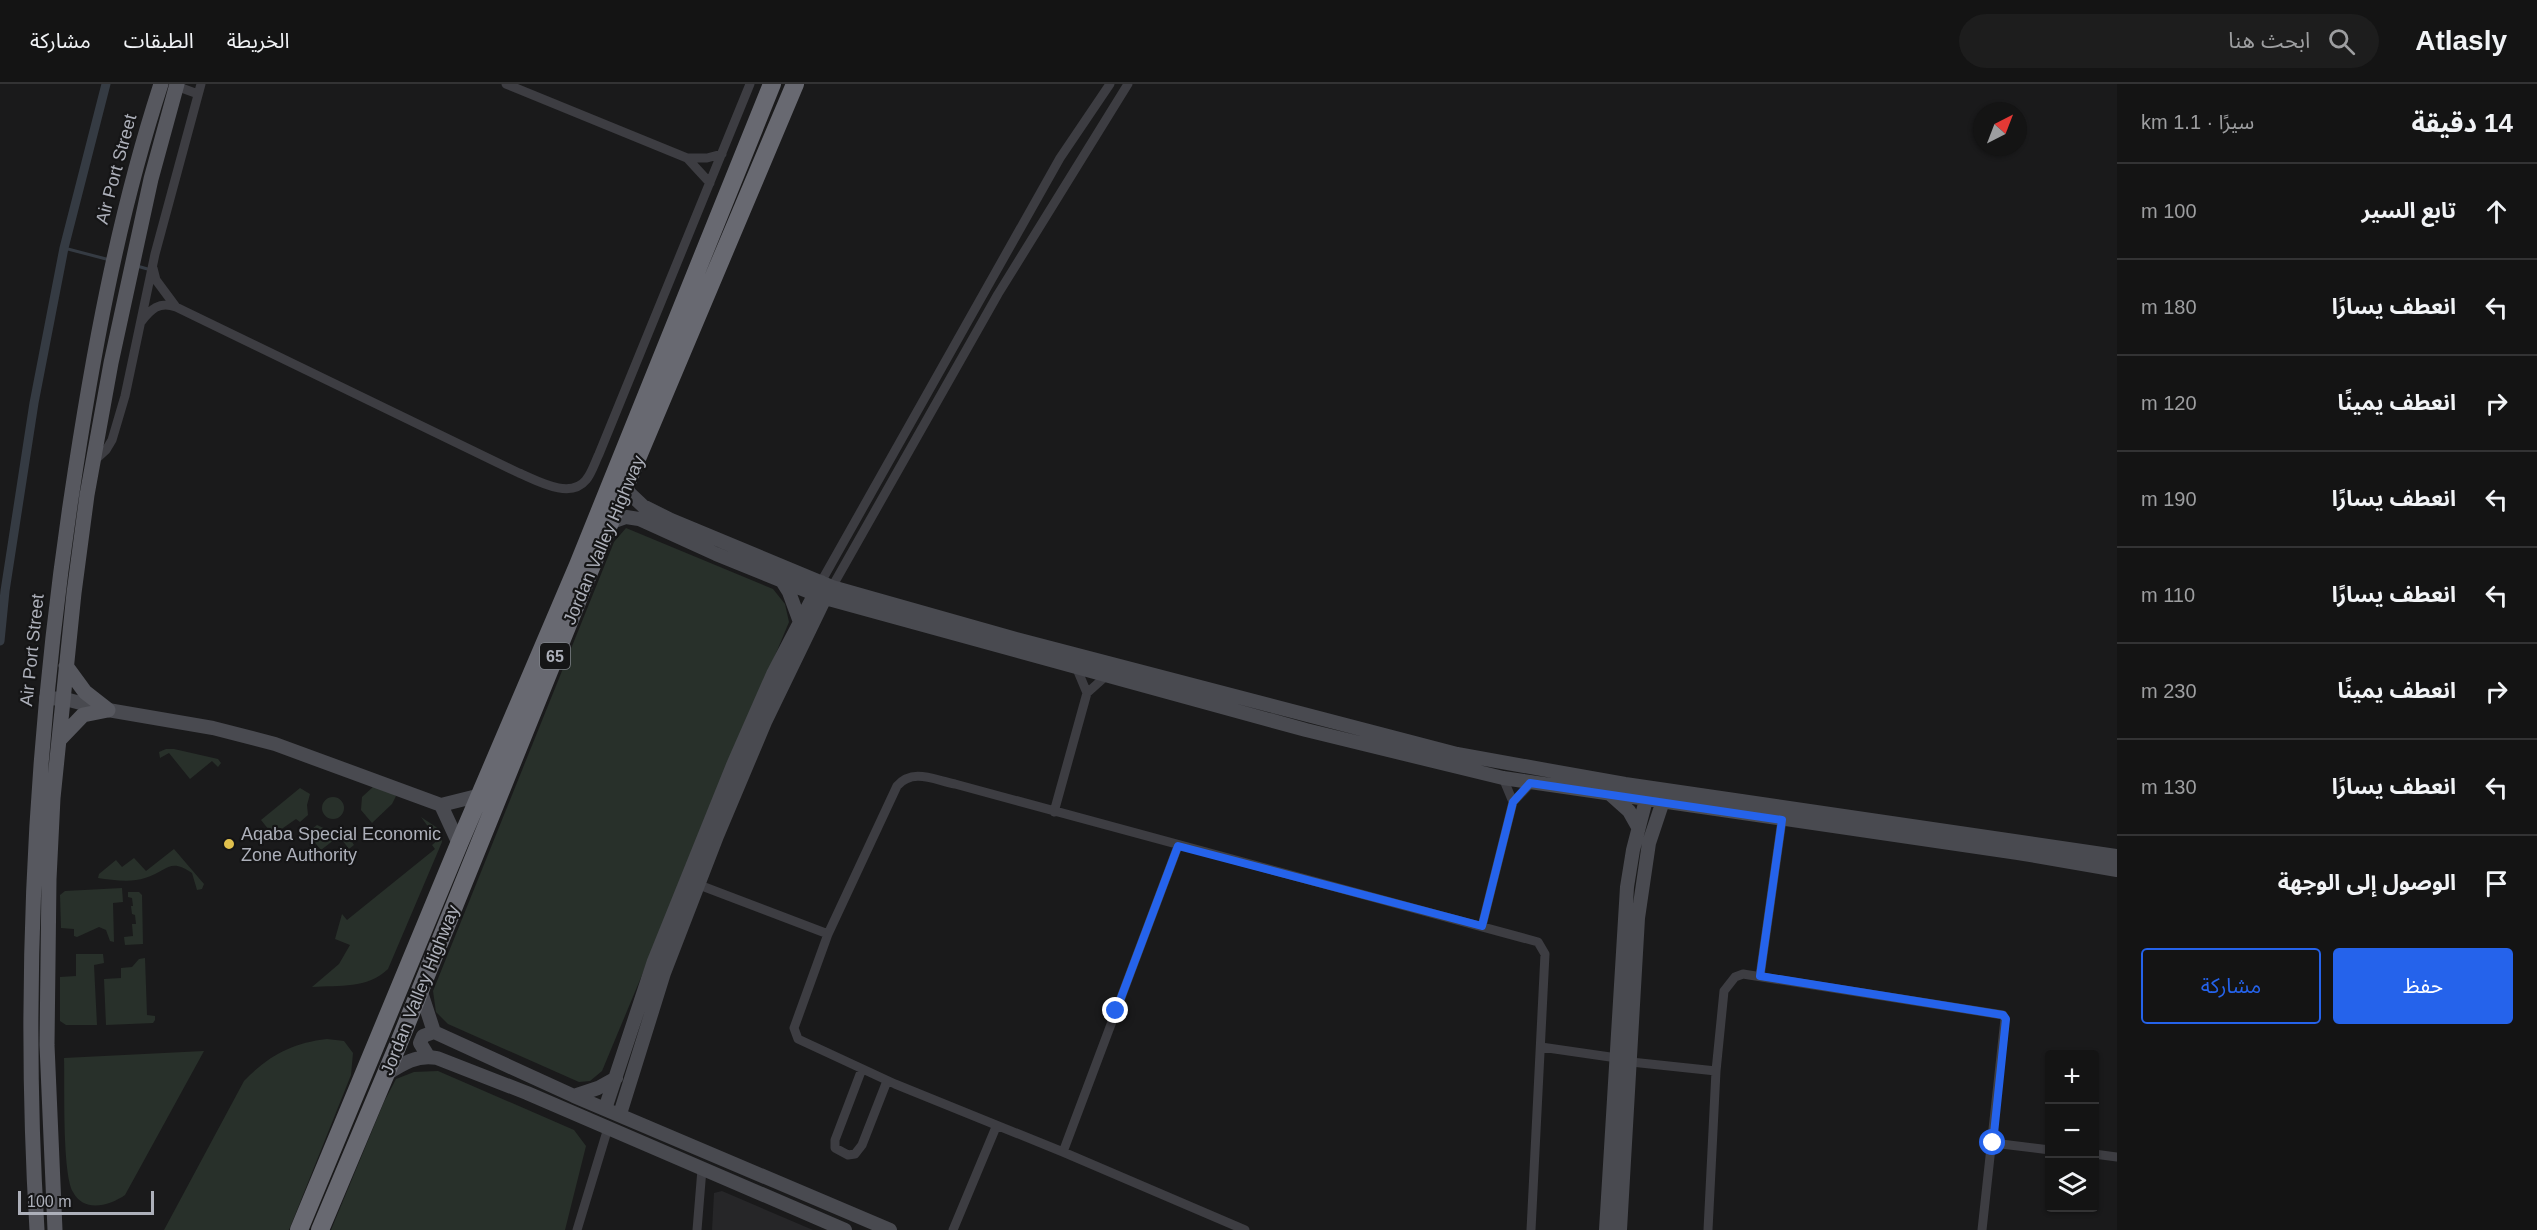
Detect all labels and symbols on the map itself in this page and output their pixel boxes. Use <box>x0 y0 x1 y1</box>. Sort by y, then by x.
north arrow <box>1973 102 2027 156</box>
street label: Air Port Street <box>92 112 140 226</box>
street label: Jordan Valley Highway <box>559 452 649 628</box>
street label: Air Port Street <box>16 593 48 707</box>
road number: 65 <box>540 643 570 669</box>
place label: Aqaba Special Economic Zone Authority <box>241 824 441 865</box>
marker: Aqaba Special Economic Zone Authority <box>222 837 236 851</box>
street label: Jordan Valley Highway <box>377 902 463 1078</box>
route end <box>1102 997 1128 1023</box>
route start <box>1979 1129 2005 1155</box>
scale bar <box>18 1188 154 1216</box>

